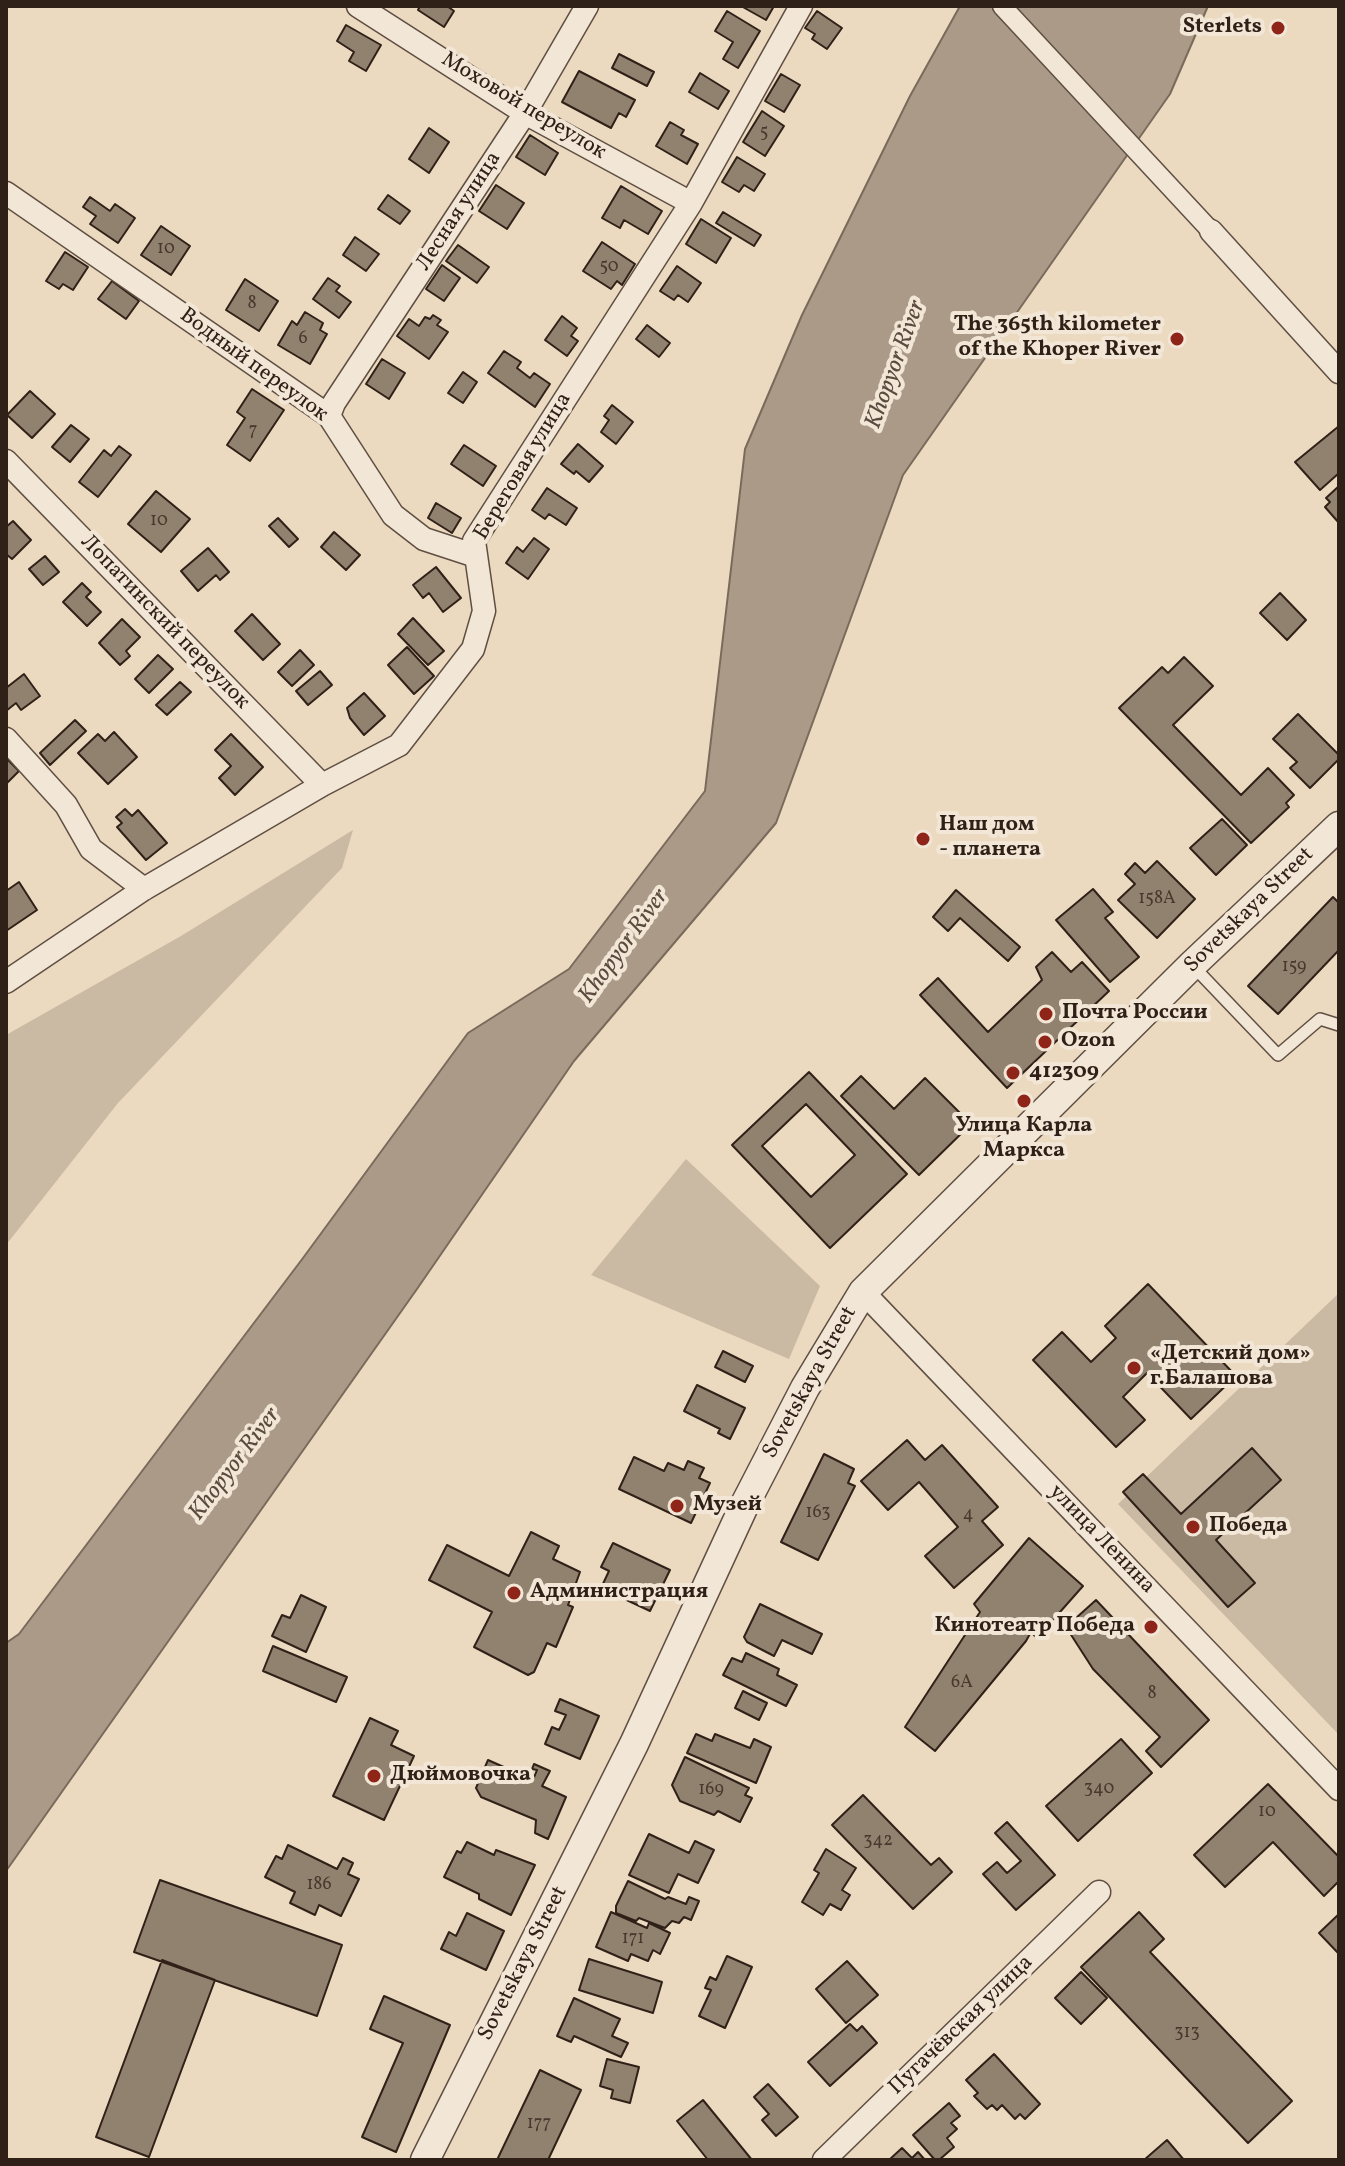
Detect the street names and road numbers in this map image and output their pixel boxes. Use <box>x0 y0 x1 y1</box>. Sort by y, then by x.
street label: Моховой переулок <box>436 47 610 167</box>
street label: Лесная улица <box>412 148 508 276</box>
street label: Водный переулок <box>174 303 332 429</box>
street label: Береговая улица <box>470 388 578 546</box>
street label: Лопатинский переулок <box>74 530 254 716</box>
street label: Sovetskaya Street <box>1180 843 1320 979</box>
street label: Sovetskaya Street <box>758 1302 864 1464</box>
street label: улица Ленина <box>1042 1480 1160 1600</box>
street label: Sovetskaya Street <box>474 1882 574 2046</box>
street label: Пугачёвская улица <box>884 1950 1040 2102</box>

